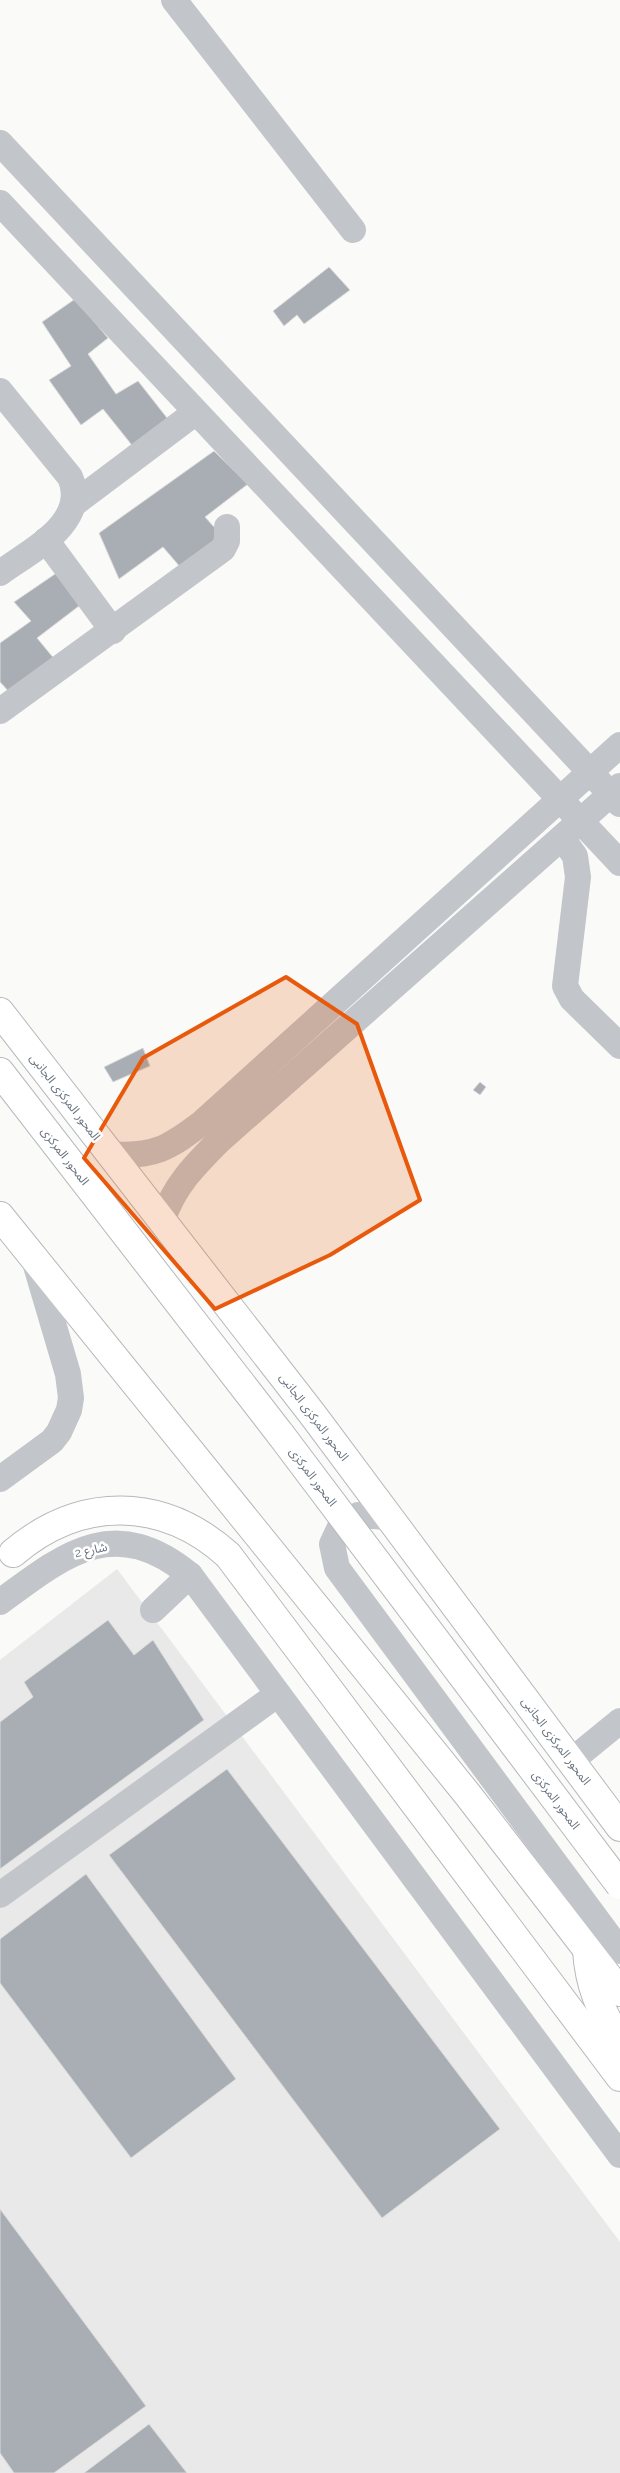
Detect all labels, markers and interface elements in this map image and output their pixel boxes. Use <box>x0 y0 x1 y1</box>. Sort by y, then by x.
street label: المحور المركزى الجانبى <box>27 1051 103 1143</box>
street label: المحور المركزى <box>38 1124 92 1188</box>
street label: المحور المركزى الجانبى <box>276 1370 352 1464</box>
street label: المحور المركزى <box>286 1445 340 1509</box>
street label: شارع 2 <box>74 1540 109 1562</box>
street label: المحور المركزى الجانبى <box>518 1694 594 1788</box>
street label: المحور المركزى <box>529 1768 583 1832</box>

